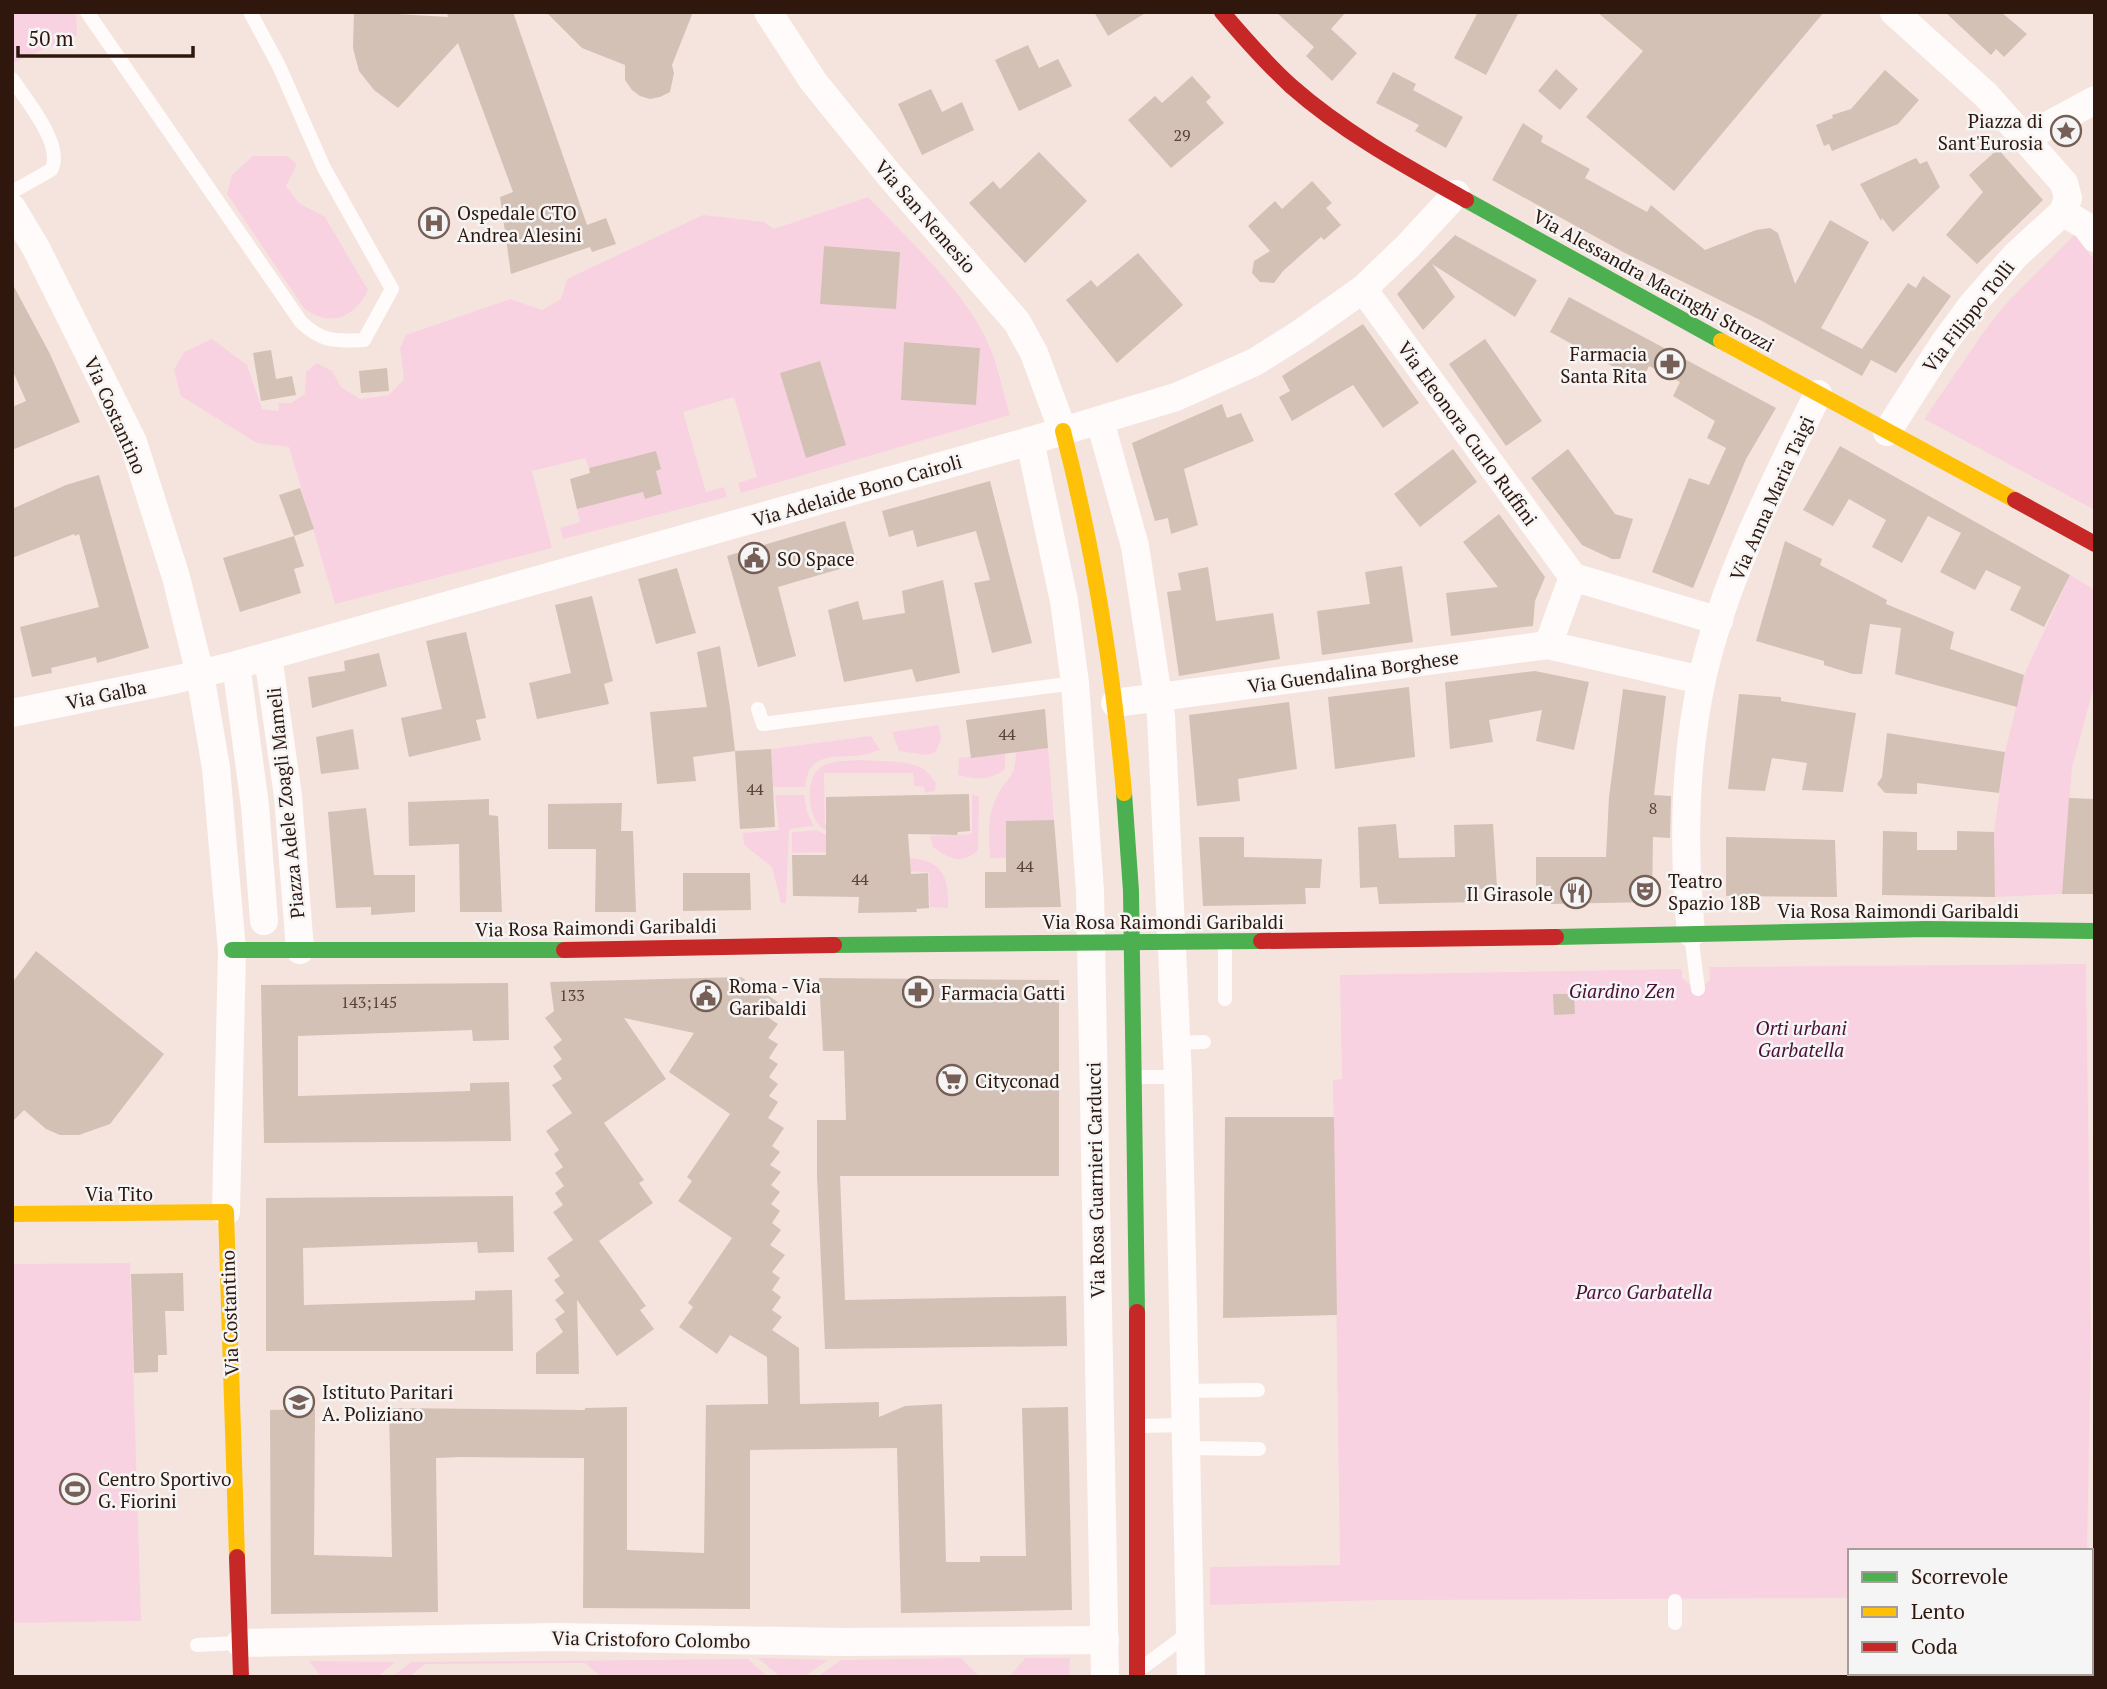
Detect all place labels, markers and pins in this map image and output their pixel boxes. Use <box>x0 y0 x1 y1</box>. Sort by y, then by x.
place label: Piazza di Sant'Eurosia <box>1938 108 2043 155</box>
place icon: Piazza di Sant'Eurosia <box>2049 114 2083 148</box>
place label: Ospedale CTO Andrea Alesini <box>457 200 582 247</box>
hospital icon: Ospedale CTO Andrea Alesini <box>417 206 451 240</box>
place label: Farmacia Santa Rita <box>1560 341 1647 388</box>
pharmacy icon: Farmacia Santa Rita <box>1653 347 1687 381</box>
public building icon: SO Space <box>737 541 771 575</box>
place label: SO Space <box>777 546 854 571</box>
place label: Teatro Spazio 18B <box>1668 868 1761 915</box>
theatre icon: Teatro Spazio 18B <box>1628 874 1662 908</box>
restaurant icon: Il Girasole <box>1559 876 1593 910</box>
place label: Il Girasole <box>1466 881 1553 906</box>
place label: Roma - Via Garibaldi <box>729 973 821 1020</box>
pharmacy icon: Farmacia Gatti <box>901 975 935 1009</box>
public building icon: Roma - Via Garibaldi <box>689 979 723 1013</box>
place label: Farmacia Gatti <box>941 980 1065 1005</box>
supermarket icon: Cityconad <box>935 1063 969 1097</box>
place label: Cityconad <box>975 1068 1060 1093</box>
place label: Istituto Paritari A. Poliziano <box>322 1379 453 1426</box>
school or university icon: Istituto Paritari A. Poliziano <box>282 1385 316 1419</box>
place label: Centro Sportivo G. Fiorini <box>98 1466 231 1513</box>
sports icon: Centro Sportivo G. Fiorini <box>58 1472 92 1506</box>

